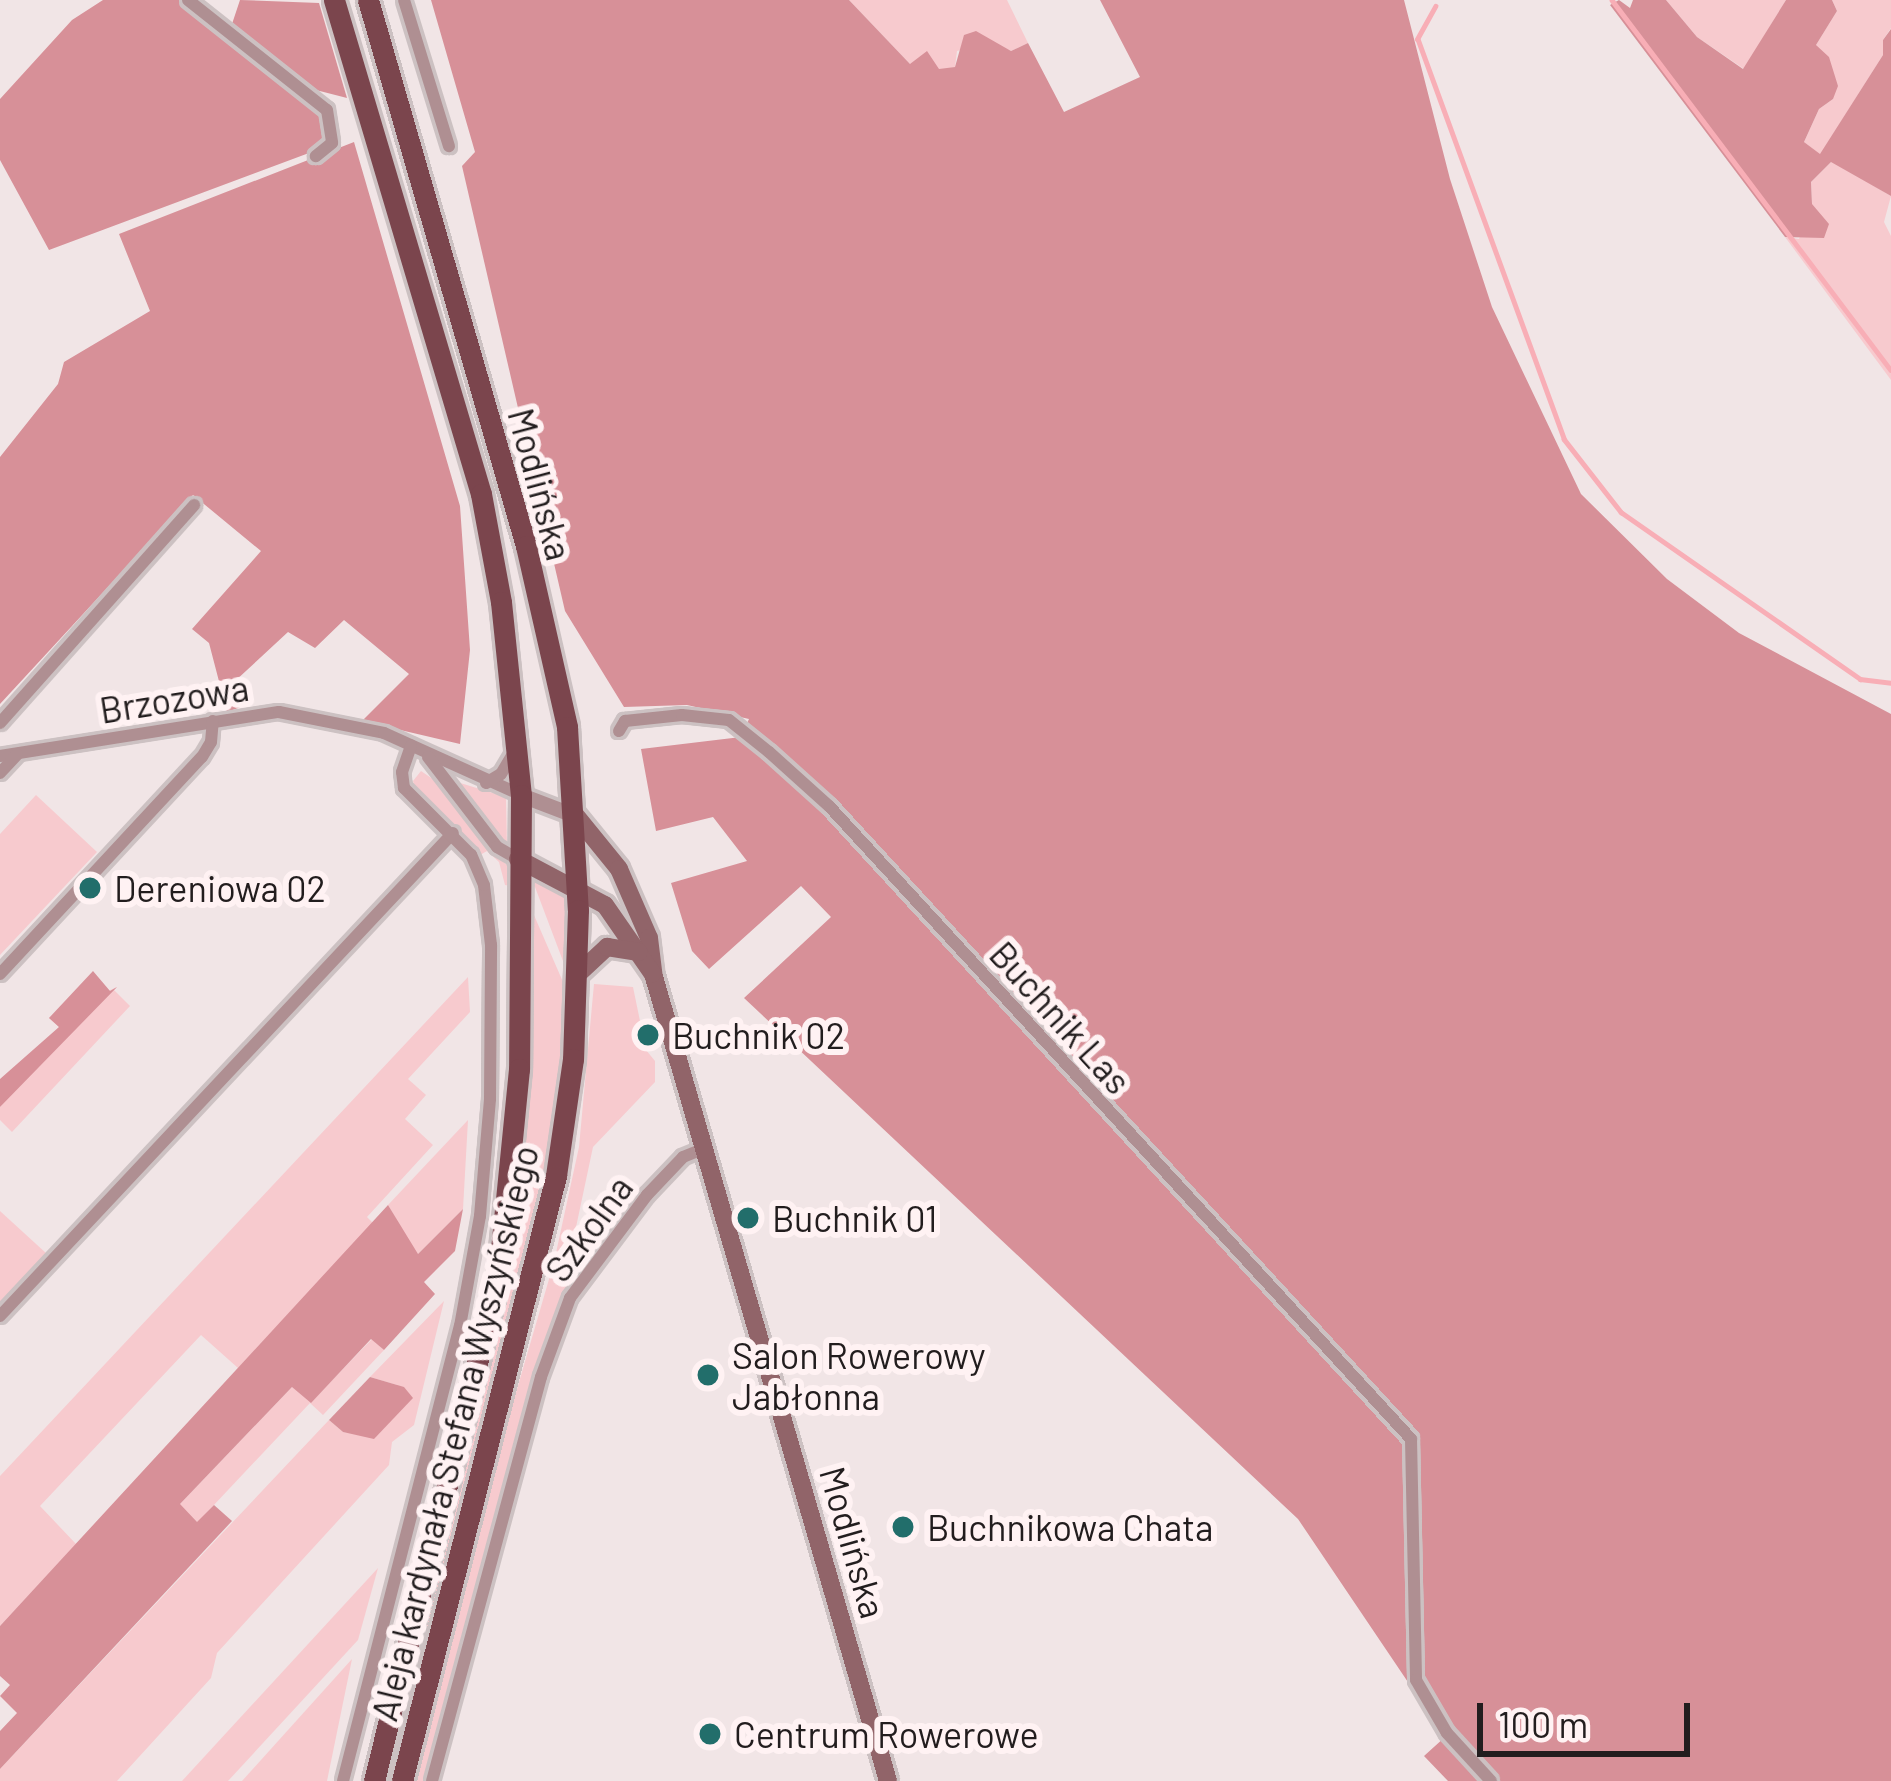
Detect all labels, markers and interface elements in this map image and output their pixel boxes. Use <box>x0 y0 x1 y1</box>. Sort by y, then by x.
street label: Modlińska <box>500 403 582 565</box>
street label: Brzozowa <box>96 665 252 731</box>
place label: Dereniowa 02 <box>114 866 326 910</box>
marker: Dereniowa 02 <box>77 875 103 901</box>
street label: Buchnik Las <box>982 932 1140 1102</box>
place label: Buchnik 02 <box>672 1013 845 1057</box>
marker: Buchnik 02 <box>635 1022 661 1048</box>
street label: Aleja kardynała Stefana Wyszyńskiego <box>361 1141 547 1725</box>
street label: Szkolna <box>535 1167 641 1289</box>
place label: Buchnik 01 <box>772 1196 937 1240</box>
marker: Buchnik 01 <box>735 1205 761 1231</box>
place label: Salon Rowerowy Jabłonna <box>732 1332 986 1417</box>
marker: Salon Rowerowy Jabłonna <box>695 1362 721 1388</box>
street label: Modlińska <box>812 1461 896 1623</box>
place label: Buchnikowa Chata <box>927 1505 1213 1549</box>
marker: Buchnikowa Chata <box>890 1514 916 1540</box>
scale bar <box>1483 1679 1696 1753</box>
text: 100 m <box>1498 1702 1588 1745</box>
place label: Centrum Rowerowe <box>734 1712 1039 1756</box>
marker: Centrum Rowerowe <box>697 1721 723 1747</box>

